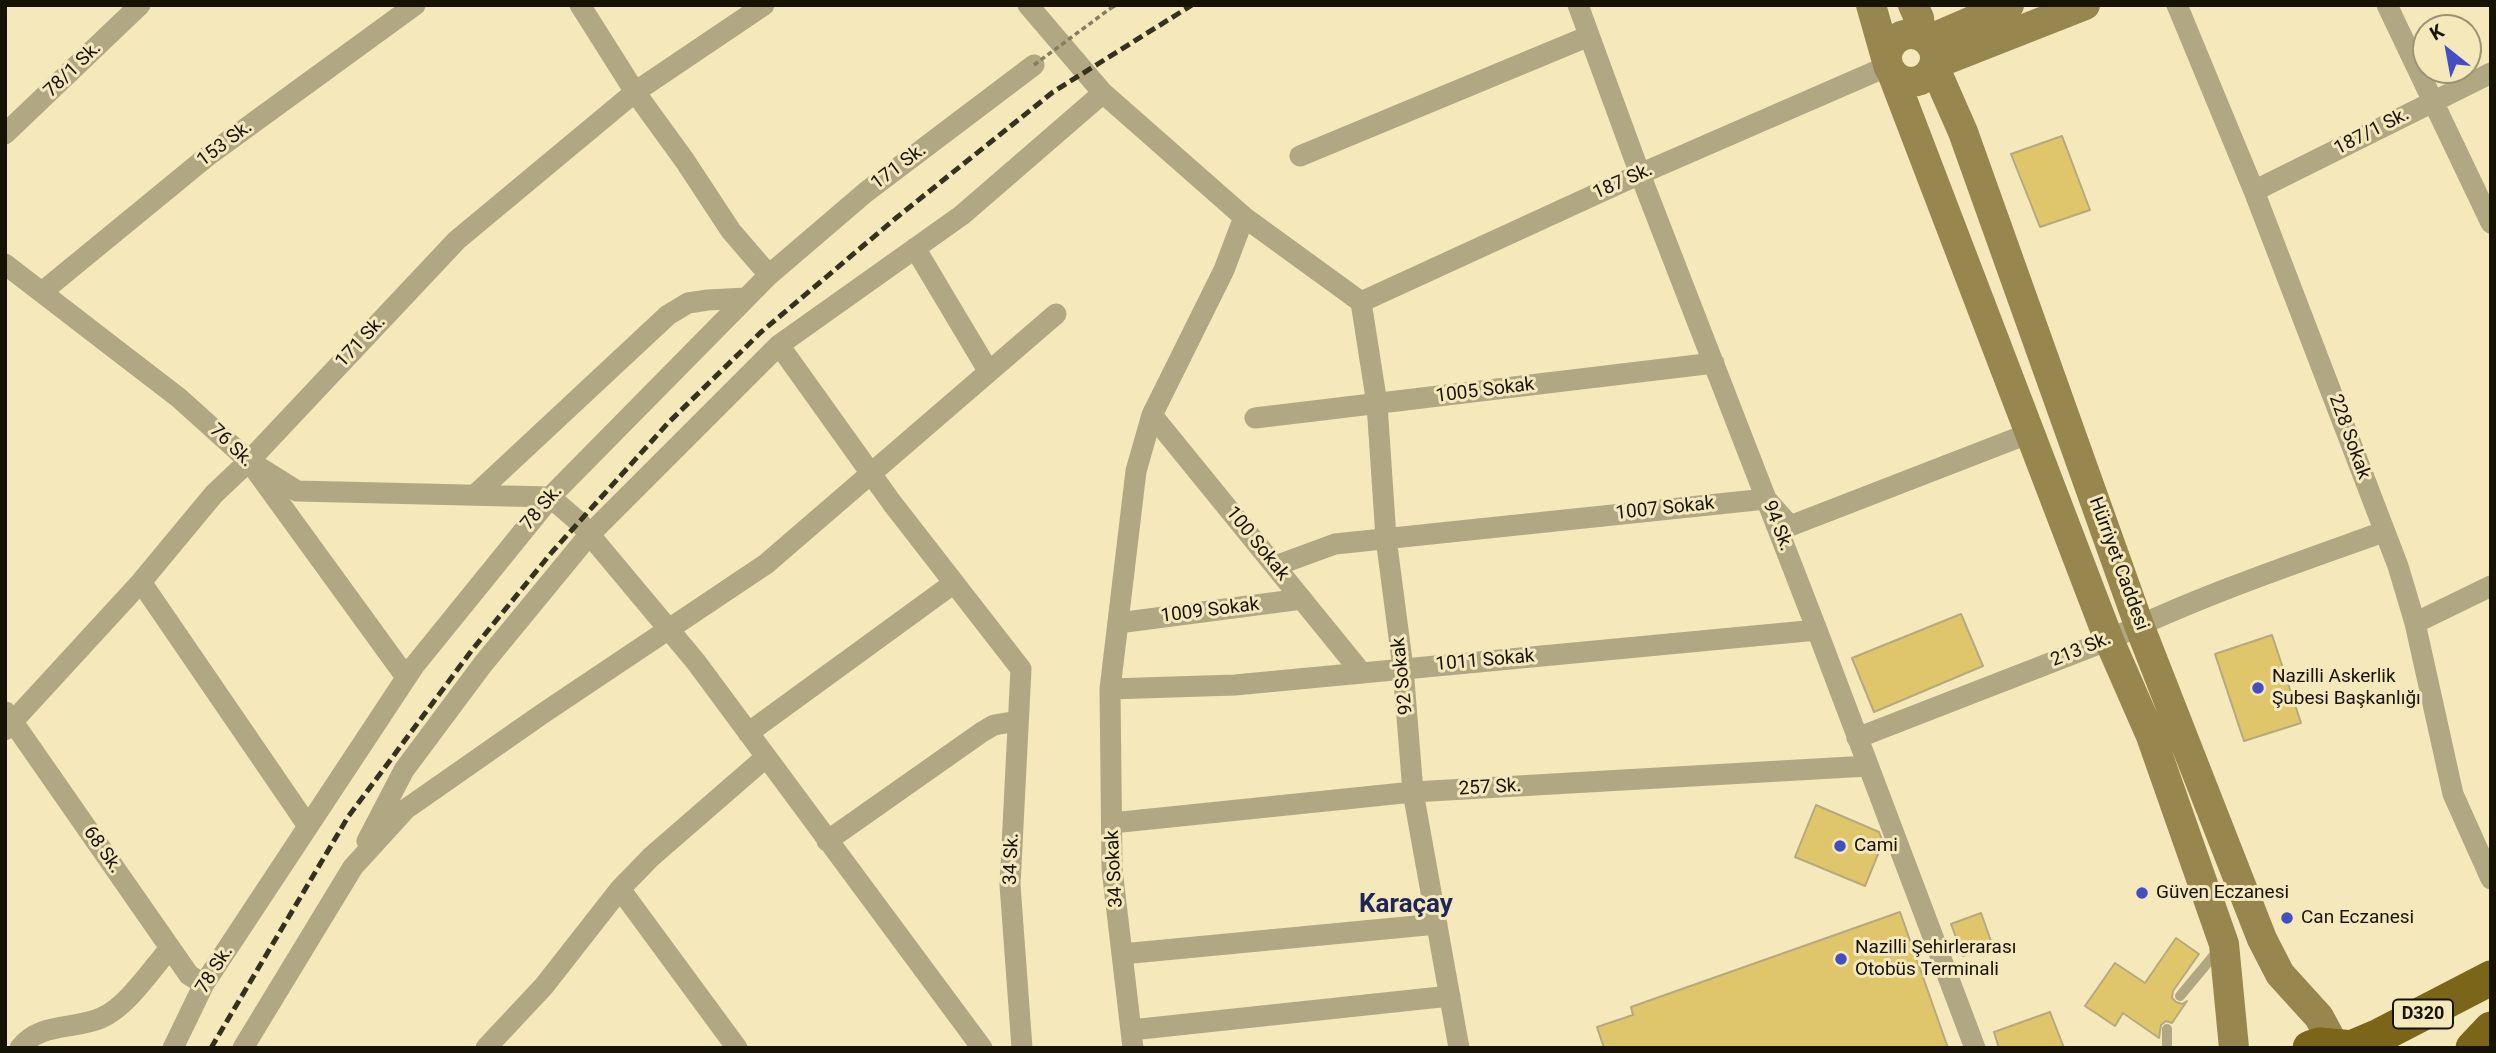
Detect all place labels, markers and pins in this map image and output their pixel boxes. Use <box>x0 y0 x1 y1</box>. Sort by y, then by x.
place label: Nazilli Askerlik Şubesi Başkanlığı <box>2272 666 2421 710</box>
marker: Nazilli Askerlik Şubesi Başkanlığı <box>2250 680 2266 696</box>
place label: Cami <box>1854 835 1898 857</box>
marker: Cami <box>1832 838 1848 854</box>
place label: Güven Eczanesi <box>2156 882 2289 904</box>
marker: Güven Eczanesi <box>2134 885 2150 901</box>
place label: Can Eczanesi <box>2301 907 2414 929</box>
marker: Can Eczanesi <box>2279 910 2295 926</box>
place label: Nazilli Şehirlerarası Otobüs Terminali <box>1855 937 2016 981</box>
marker: Nazilli Şehirlerarası Otobüs Terminali <box>1833 951 1849 967</box>

